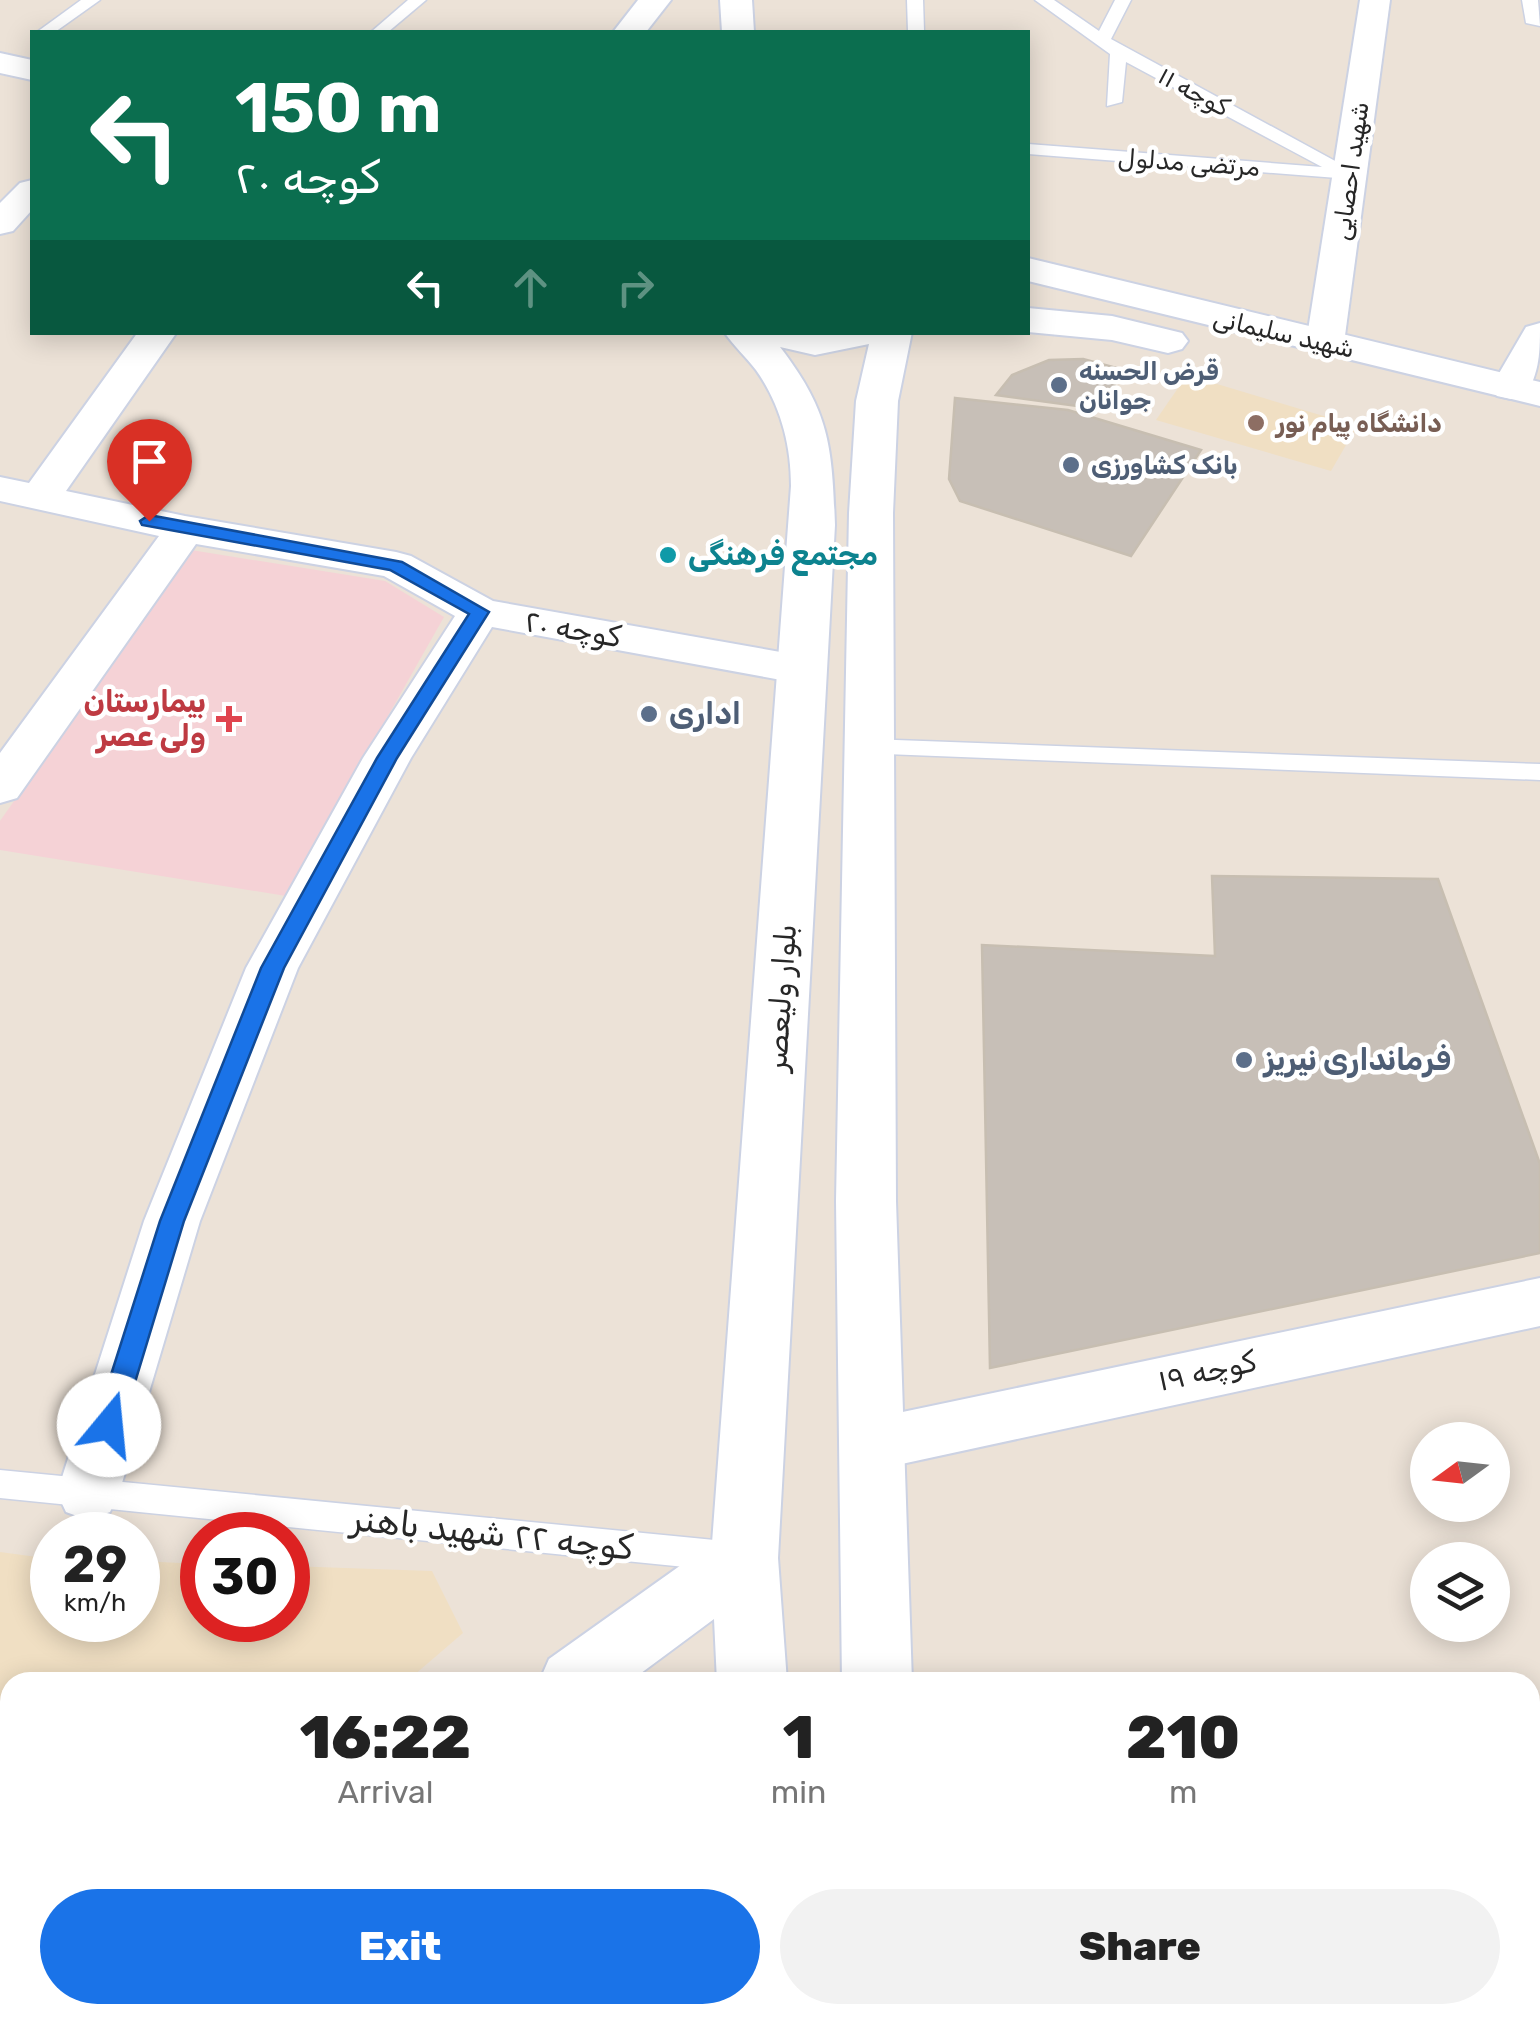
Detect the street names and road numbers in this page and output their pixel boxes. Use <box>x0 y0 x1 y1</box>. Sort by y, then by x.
street label: کوچه ۱۱ <box>1153 61 1234 123</box>
street label: شهید احصایی <box>1326 100 1375 242</box>
street label: مرتضی مدلول <box>1117 143 1261 183</box>
street label: شهید سلیمانی <box>1210 303 1357 364</box>
street label: کوچه ۲۰ <box>522 603 624 655</box>
street label: بلوار ولیعصر <box>758 923 804 1075</box>
street label: کوچه ۱۹ <box>1155 1343 1260 1399</box>
street label: کوچه ۲۲ شهید باهنر <box>347 1497 635 1569</box>

